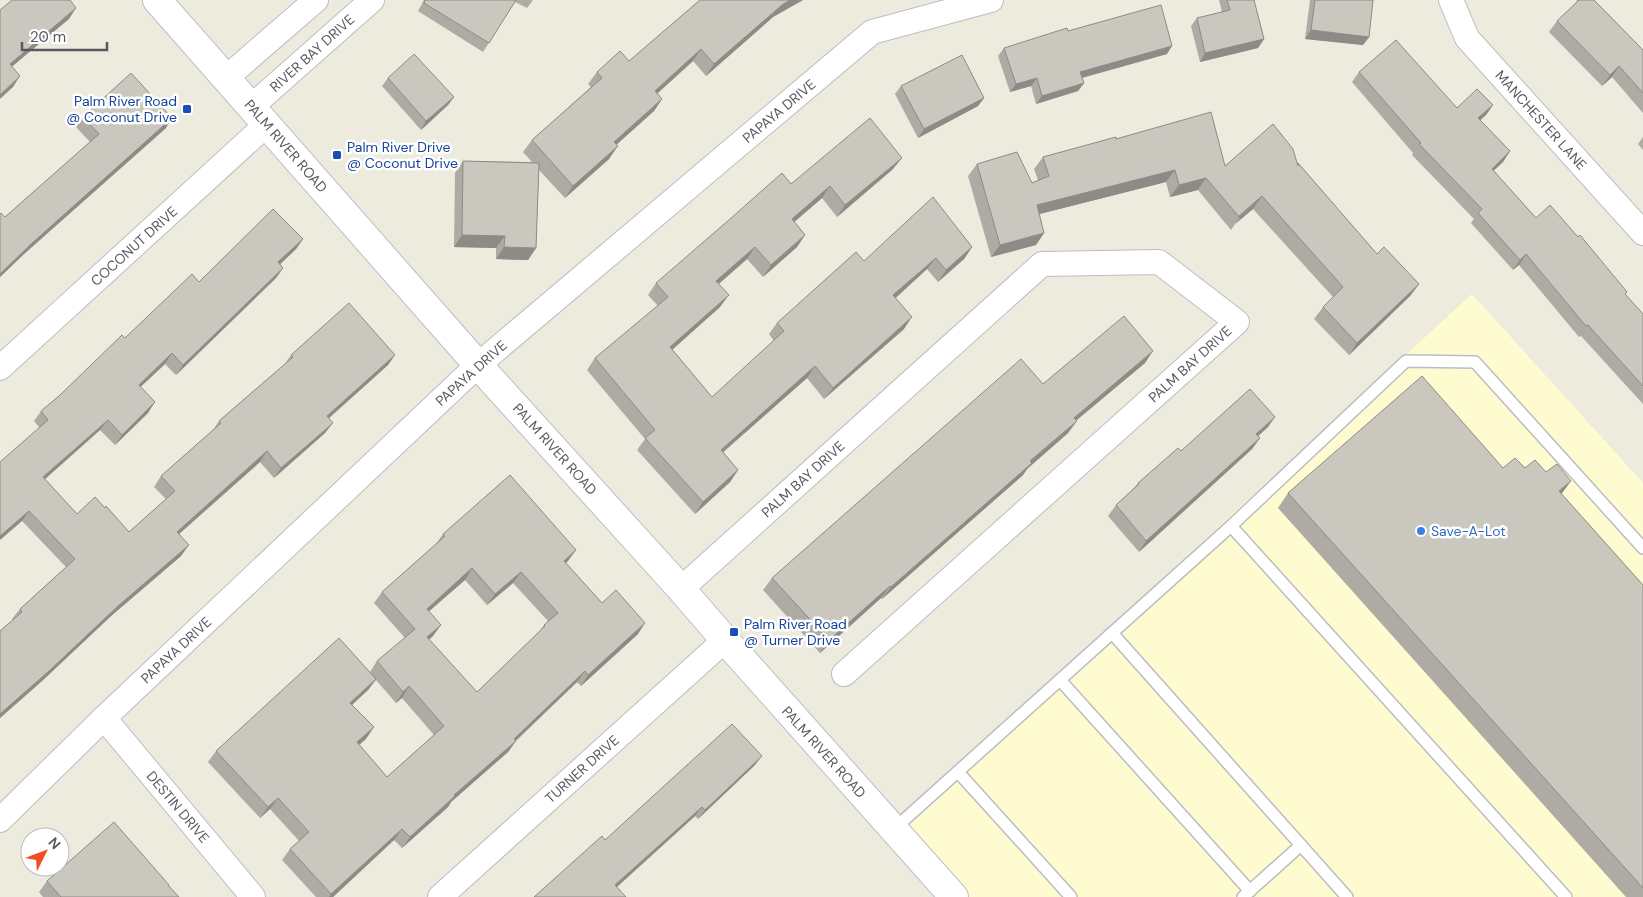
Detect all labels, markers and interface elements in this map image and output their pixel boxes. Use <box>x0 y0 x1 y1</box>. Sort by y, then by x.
street label: RIVER BAY DRIVE <box>266 10 358 96</box>
scale bar <box>22 20 108 52</box>
text: 20 m <box>30 27 66 47</box>
street label: MANCHESTER LANE <box>1491 66 1591 174</box>
street label: PAPAYA DRIVE <box>739 75 819 147</box>
place label: Palm River Road @ Coconut Drive <box>66 92 177 126</box>
street label: PALM RIVER ROAD <box>241 96 331 196</box>
marker: Palm River Road @ Coconut Drive <box>181 103 193 115</box>
place label: Palm River Drive @ Coconut Drive <box>347 138 458 172</box>
marker: Palm River Drive @ Coconut Drive <box>331 149 343 161</box>
street label: COCONUT DRIVE <box>87 202 181 290</box>
street label: PALM BAY DRIVE <box>1145 322 1235 406</box>
street label: PAPAYA DRIVE <box>432 336 511 410</box>
street label: PALM RIVER ROAD <box>509 399 601 499</box>
street label: PALM BAY DRIVE <box>758 437 848 521</box>
place label: Save-A-Lot <box>1431 522 1506 540</box>
marker: Save-A-Lot <box>1415 525 1427 537</box>
street label: PAPAYA DRIVE <box>137 613 215 687</box>
place label: Palm River Road @ Turner Drive <box>744 615 847 649</box>
marker: Palm River Road @ Turner Drive <box>728 626 740 638</box>
street label: PALM RIVER ROAD <box>778 702 870 802</box>
street label: TURNER DRIVE <box>541 731 623 807</box>
street label: DESTIN DRIVE <box>143 767 213 847</box>
north arrow <box>20 827 70 877</box>
text: N <box>45 833 65 853</box>

